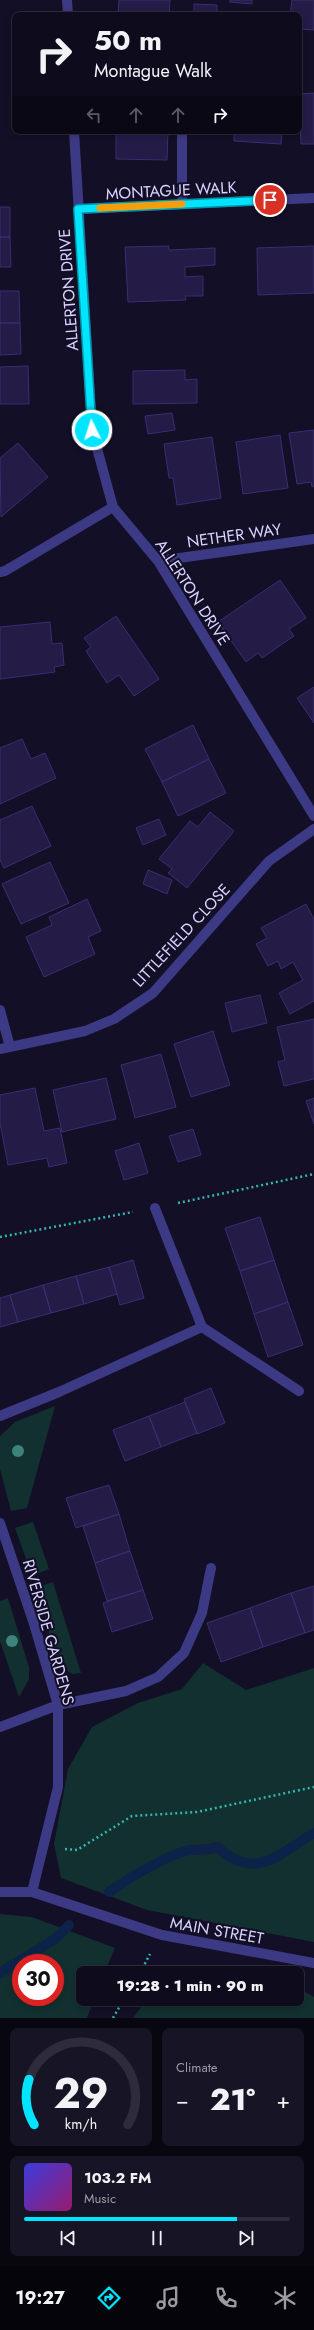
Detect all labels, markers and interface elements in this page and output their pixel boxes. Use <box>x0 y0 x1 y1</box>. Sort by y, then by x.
text: 50 m <box>94 20 162 61</box>
icon: right <box>28 28 80 80</box>
text: Montague Walk <box>94 58 212 84</box>
icon: left <box>83 104 105 126</box>
icon: ahead <box>125 104 147 126</box>
icon: ahead <box>167 104 189 126</box>
icon: right <box>209 104 231 126</box>
street label: MONTAGUE WALK <box>105 176 237 205</box>
pin <box>253 183 287 217</box>
icon: arrive <box>259 189 281 211</box>
street label: ALLERTON DRIVE <box>53 228 84 352</box>
position arrow <box>71 409 113 451</box>
street label: NETHER WAY <box>185 517 283 554</box>
street label: ALLERTON DRIVE <box>150 535 236 650</box>
street label: LITTLEFIELD CLOSE <box>127 879 235 992</box>
street label: RIVERSIDE GARDENS <box>17 1557 80 1708</box>
street label: MAIN STREET <box>168 1911 266 1950</box>
speed limit sign: 30 <box>12 1954 64 2006</box>
text: 19:28 · 1 min · 90 m <box>117 1975 263 1997</box>
text: Climate <box>176 2058 217 2077</box>
text: 29 <box>53 2063 109 2124</box>
text: 21° <box>210 2078 255 2121</box>
text: − <box>176 2084 189 2116</box>
text: + <box>276 2084 290 2116</box>
text: km/h <box>65 2114 97 2134</box>
text: 103.2 FM <box>84 2167 152 2189</box>
text: Music <box>84 2189 116 2208</box>
icon: previous <box>57 2227 79 2249</box>
icon: pause <box>146 2227 168 2249</box>
icon: next <box>235 2227 257 2249</box>
icon: directions <box>95 2284 123 2312</box>
icon: music <box>154 2284 182 2312</box>
icon: phone <box>212 2284 240 2312</box>
icon: climate <box>271 2284 299 2312</box>
text: 19:27 <box>15 2285 65 2311</box>

